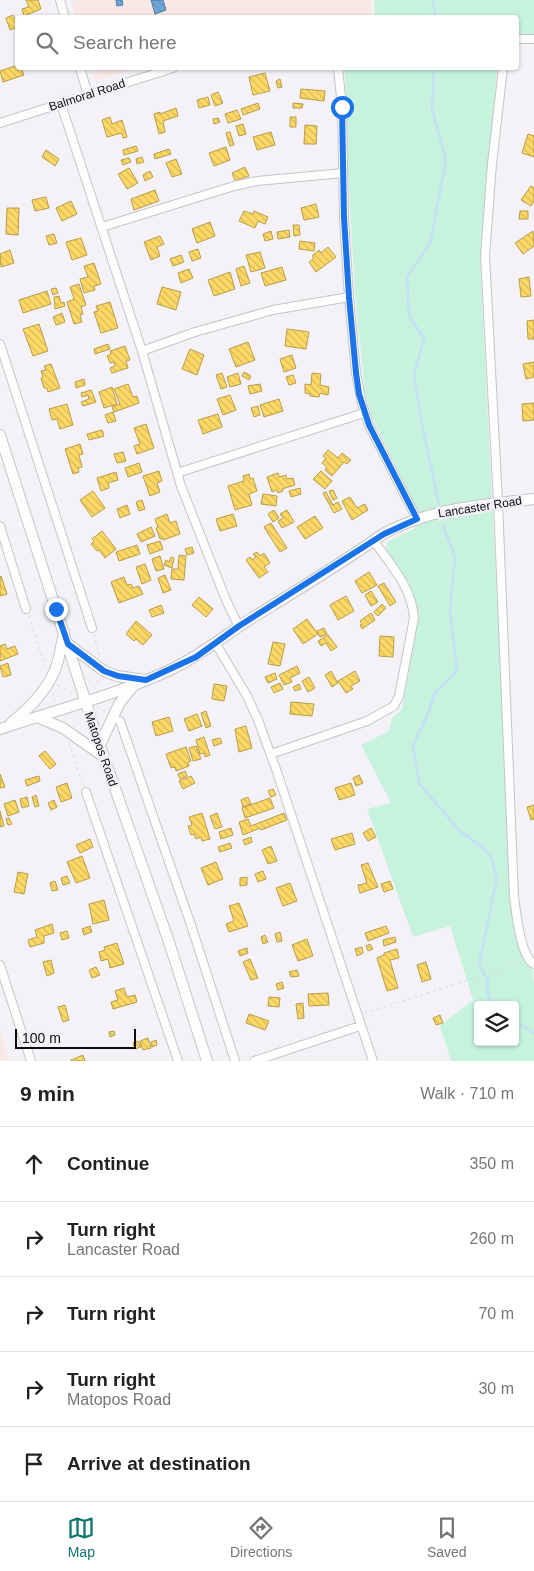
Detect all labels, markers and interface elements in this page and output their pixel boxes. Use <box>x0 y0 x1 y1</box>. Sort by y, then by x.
search box <box>15 15 519 70</box>
icon: search <box>33 29 61 57</box>
text: Search here <box>73 32 177 53</box>
street label: Balmoral Road <box>47 76 127 114</box>
route start <box>331 96 354 119</box>
street label: Lancaster Road <box>437 493 523 521</box>
route end <box>45 598 68 621</box>
street label: Matopos Road <box>82 710 120 788</box>
map controls <box>474 1001 519 1046</box>
button: layers <box>474 1001 519 1046</box>
scale bar <box>15 1026 136 1049</box>
text: 100 m <box>22 1030 61 1046</box>
text: 9 min <box>20 1082 75 1105</box>
text: Walk · 710 m <box>420 1085 514 1102</box>
icon: ahead <box>20 1150 48 1178</box>
text: Continue <box>67 1153 149 1174</box>
text: 350 m <box>470 1155 514 1172</box>
text: Turn right <box>67 1219 155 1240</box>
icon: right <box>20 1225 48 1253</box>
text: 260 m <box>470 1230 514 1247</box>
text: Lancaster Road <box>67 1241 180 1258</box>
icon: right <box>20 1300 48 1328</box>
text: Turn right <box>67 1303 155 1324</box>
text: 70 m <box>478 1305 514 1322</box>
text: Turn right <box>67 1369 155 1390</box>
icon: right <box>20 1375 48 1403</box>
text: 30 m <box>478 1380 514 1397</box>
text: Matopos Road <box>67 1391 171 1408</box>
icon: arrive <box>20 1450 48 1478</box>
text: Arrive at destination <box>67 1453 251 1474</box>
tab: Map <box>67 1514 95 1560</box>
tab: Directions <box>230 1514 292 1560</box>
tab: Saved <box>427 1514 467 1560</box>

